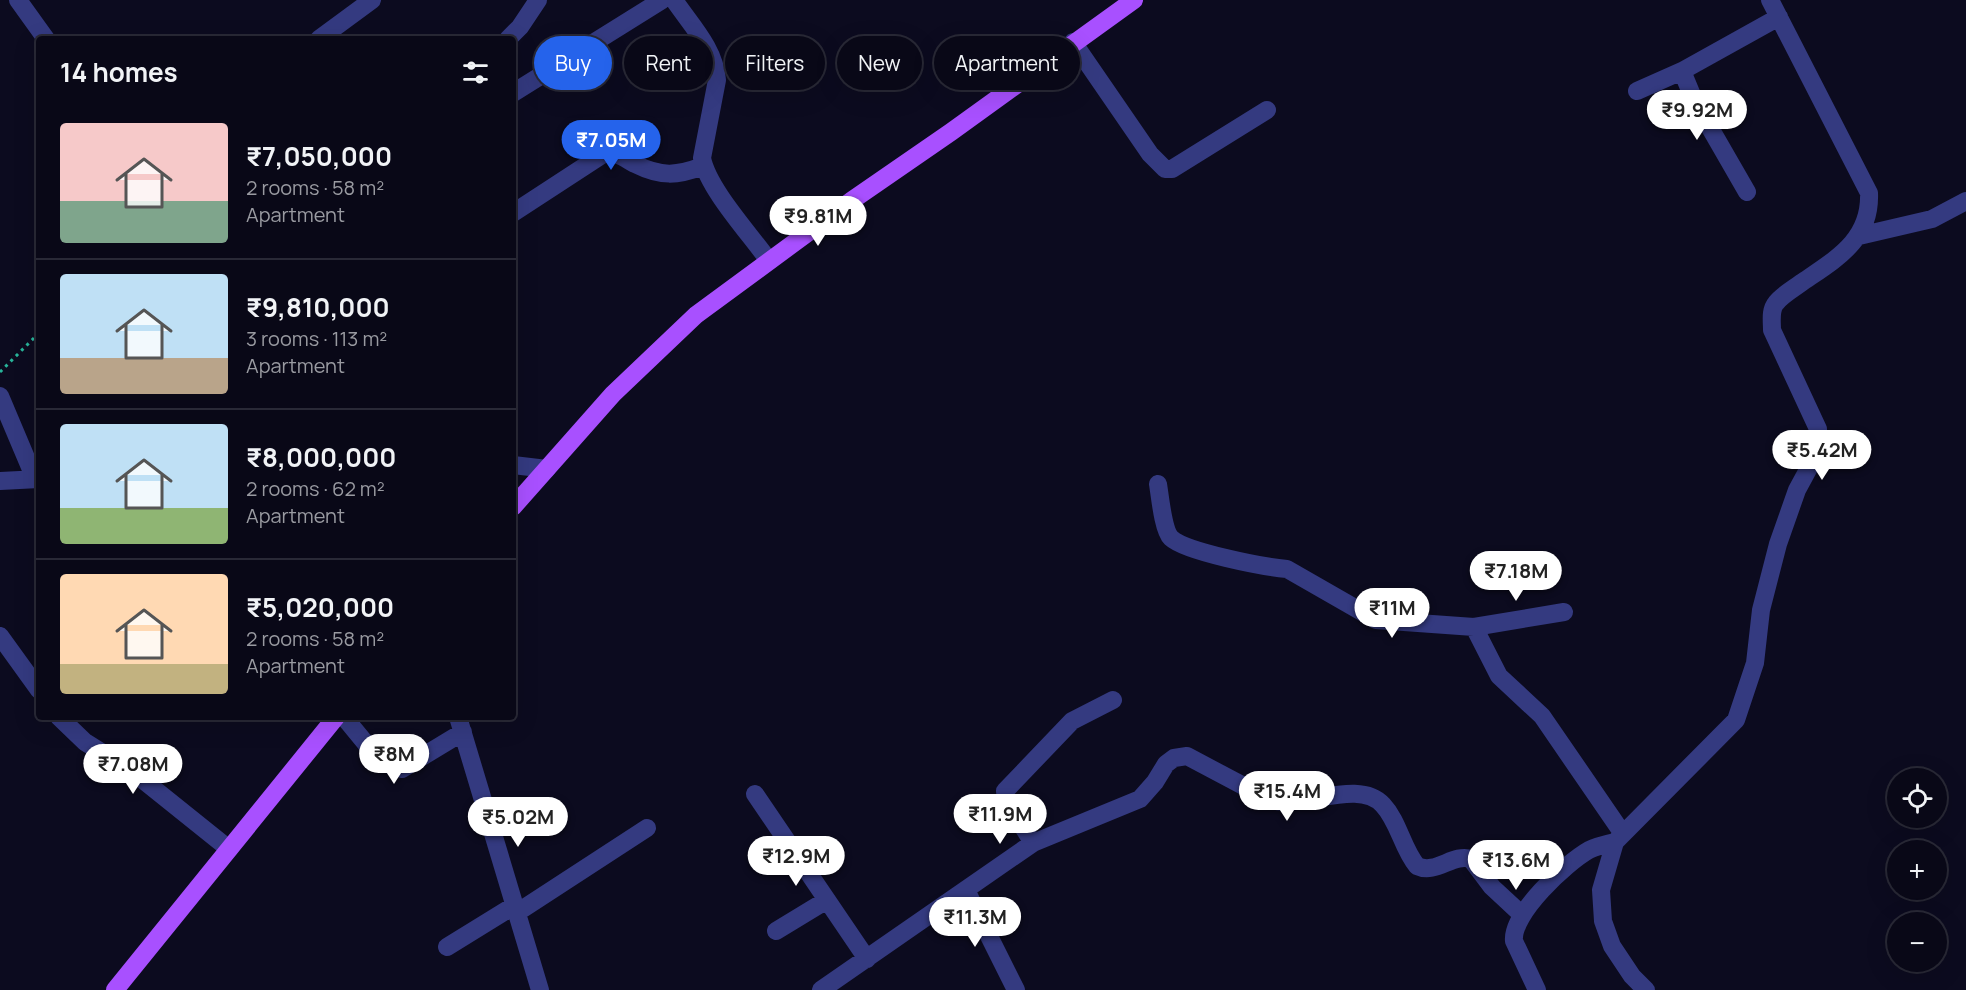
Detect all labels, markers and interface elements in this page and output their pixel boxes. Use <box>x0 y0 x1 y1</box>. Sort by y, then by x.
chip: Buy <box>534 36 612 90</box>
chip: Rent <box>624 36 713 90</box>
chip: Filters <box>725 36 825 90</box>
chip: New <box>837 36 922 90</box>
chip: Apartment <box>934 36 1080 90</box>
text: 14 homes <box>60 54 178 90</box>
icon: filters <box>459 56 492 89</box>
pin: ₹9.92M <box>1648 90 1746 141</box>
text: ₹9.92M <box>1661 96 1733 123</box>
pin: ₹7.05M <box>562 120 660 171</box>
text: ₹7.05M <box>576 126 646 153</box>
text: ₹7,050,000 <box>246 138 392 174</box>
icon: home <box>108 147 180 219</box>
text: 2 rooms · 58 m² <box>246 174 384 201</box>
pin: ₹9.81M <box>769 196 867 247</box>
text: Apartment <box>246 201 345 228</box>
text: ₹9.81M <box>784 202 852 229</box>
text: ₹9,810,000 <box>246 289 390 325</box>
icon: home <box>108 298 180 370</box>
text: 3 rooms · 113 m² <box>246 325 387 352</box>
text: Apartment <box>246 352 345 379</box>
pin: ₹5.42M <box>1773 430 1871 481</box>
text: ₹5.42M <box>1786 436 1858 463</box>
text: ₹8,000,000 <box>246 439 396 475</box>
icon: home <box>108 448 180 520</box>
text: 2 rooms · 62 m² <box>246 475 385 502</box>
text: Apartment <box>246 502 345 529</box>
pin: ₹7.18M <box>1467 551 1565 602</box>
text: ₹7.18M <box>1484 557 1548 584</box>
pin: ₹11M <box>1356 588 1428 639</box>
text: ₹5,020,000 <box>246 589 394 625</box>
text: ₹11M <box>1369 594 1415 621</box>
icon: home <box>108 598 180 670</box>
text: 2 rooms · 58 m² <box>246 625 384 652</box>
text: Apartment <box>246 652 345 679</box>
pin: ₹8M <box>365 734 423 785</box>
text: ₹8M <box>373 740 415 767</box>
pin: ₹7.08M <box>84 744 182 795</box>
text: ₹7.08M <box>97 750 169 777</box>
map controls <box>1887 768 1947 972</box>
button: locate <box>1887 768 1947 828</box>
pin: ₹15.4M <box>1238 771 1336 822</box>
text: ₹15.4M <box>1253 777 1321 804</box>
pin: ₹11.9M <box>951 794 1049 845</box>
pin: ₹5.02M <box>469 797 567 848</box>
text: ₹11.9M <box>968 800 1032 827</box>
text: ₹5.02M <box>482 803 554 830</box>
pin: ₹12.9M <box>747 836 845 887</box>
pin: ₹13.6M <box>1467 840 1565 891</box>
button: + <box>1887 840 1947 900</box>
text: ₹12.9M <box>762 842 830 869</box>
text: ₹13.6M <box>1482 846 1550 873</box>
pin: ₹11.3M <box>926 897 1024 948</box>
text: ₹11.3M <box>943 903 1007 930</box>
button: − <box>1887 912 1947 972</box>

